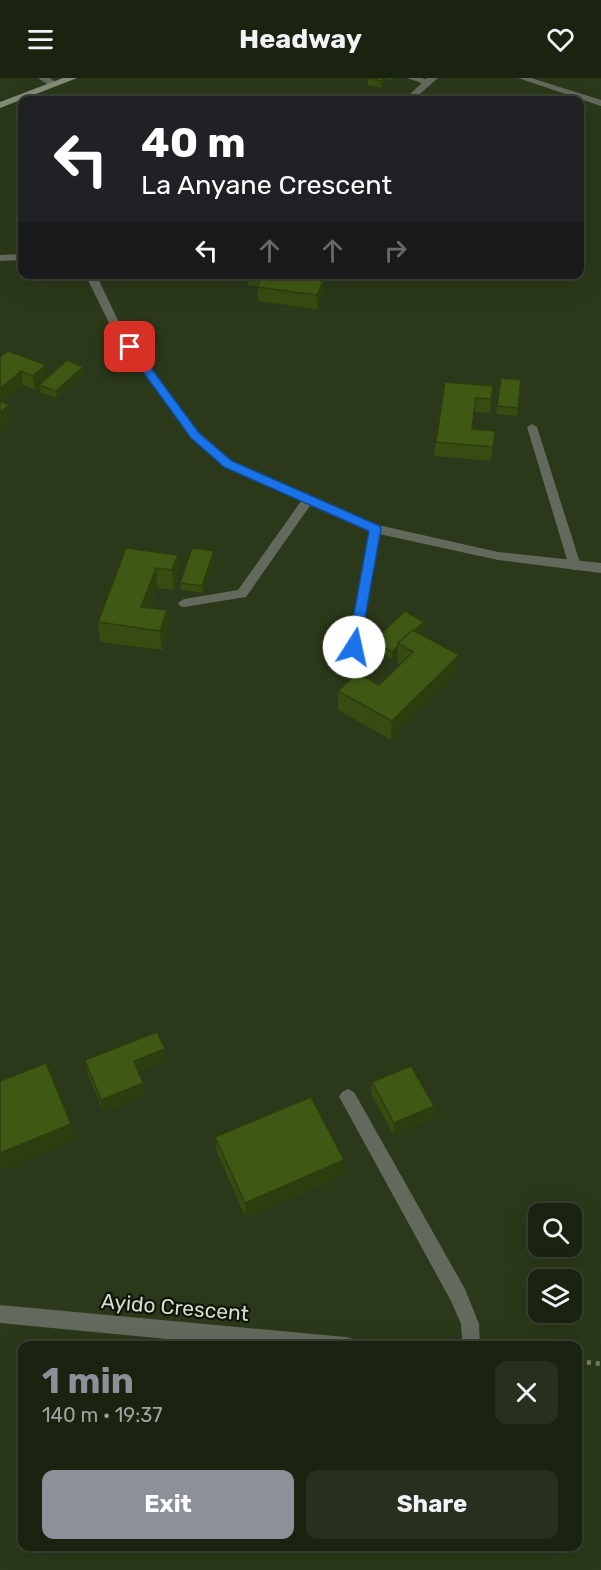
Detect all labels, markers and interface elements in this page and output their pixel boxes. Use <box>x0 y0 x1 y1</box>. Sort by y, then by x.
icon: menu <box>24 23 57 56</box>
text: Headway <box>239 23 362 55</box>
icon: heart <box>544 23 577 56</box>
text: 40 m <box>141 118 246 168</box>
icon: left <box>42 120 120 198</box>
text: La Anyane Crescent <box>141 169 392 201</box>
icon: left <box>190 234 223 267</box>
icon: ahead <box>253 234 286 267</box>
icon: ahead <box>316 234 349 267</box>
icon: right <box>379 234 412 267</box>
pin <box>104 321 155 372</box>
icon: arrive <box>113 330 146 363</box>
position arrow <box>322 615 386 679</box>
map controls <box>528 1203 582 1323</box>
button: search <box>528 1203 582 1257</box>
button: layers <box>528 1269 582 1323</box>
street label: Ayido Crescent <box>100 1288 250 1326</box>
text: 1 min <box>42 1359 134 1402</box>
button: close <box>495 1361 558 1424</box>
text: 140 m · 19:37 <box>42 1403 163 1427</box>
button: Exit <box>42 1470 294 1539</box>
button: Share <box>306 1470 558 1539</box>

